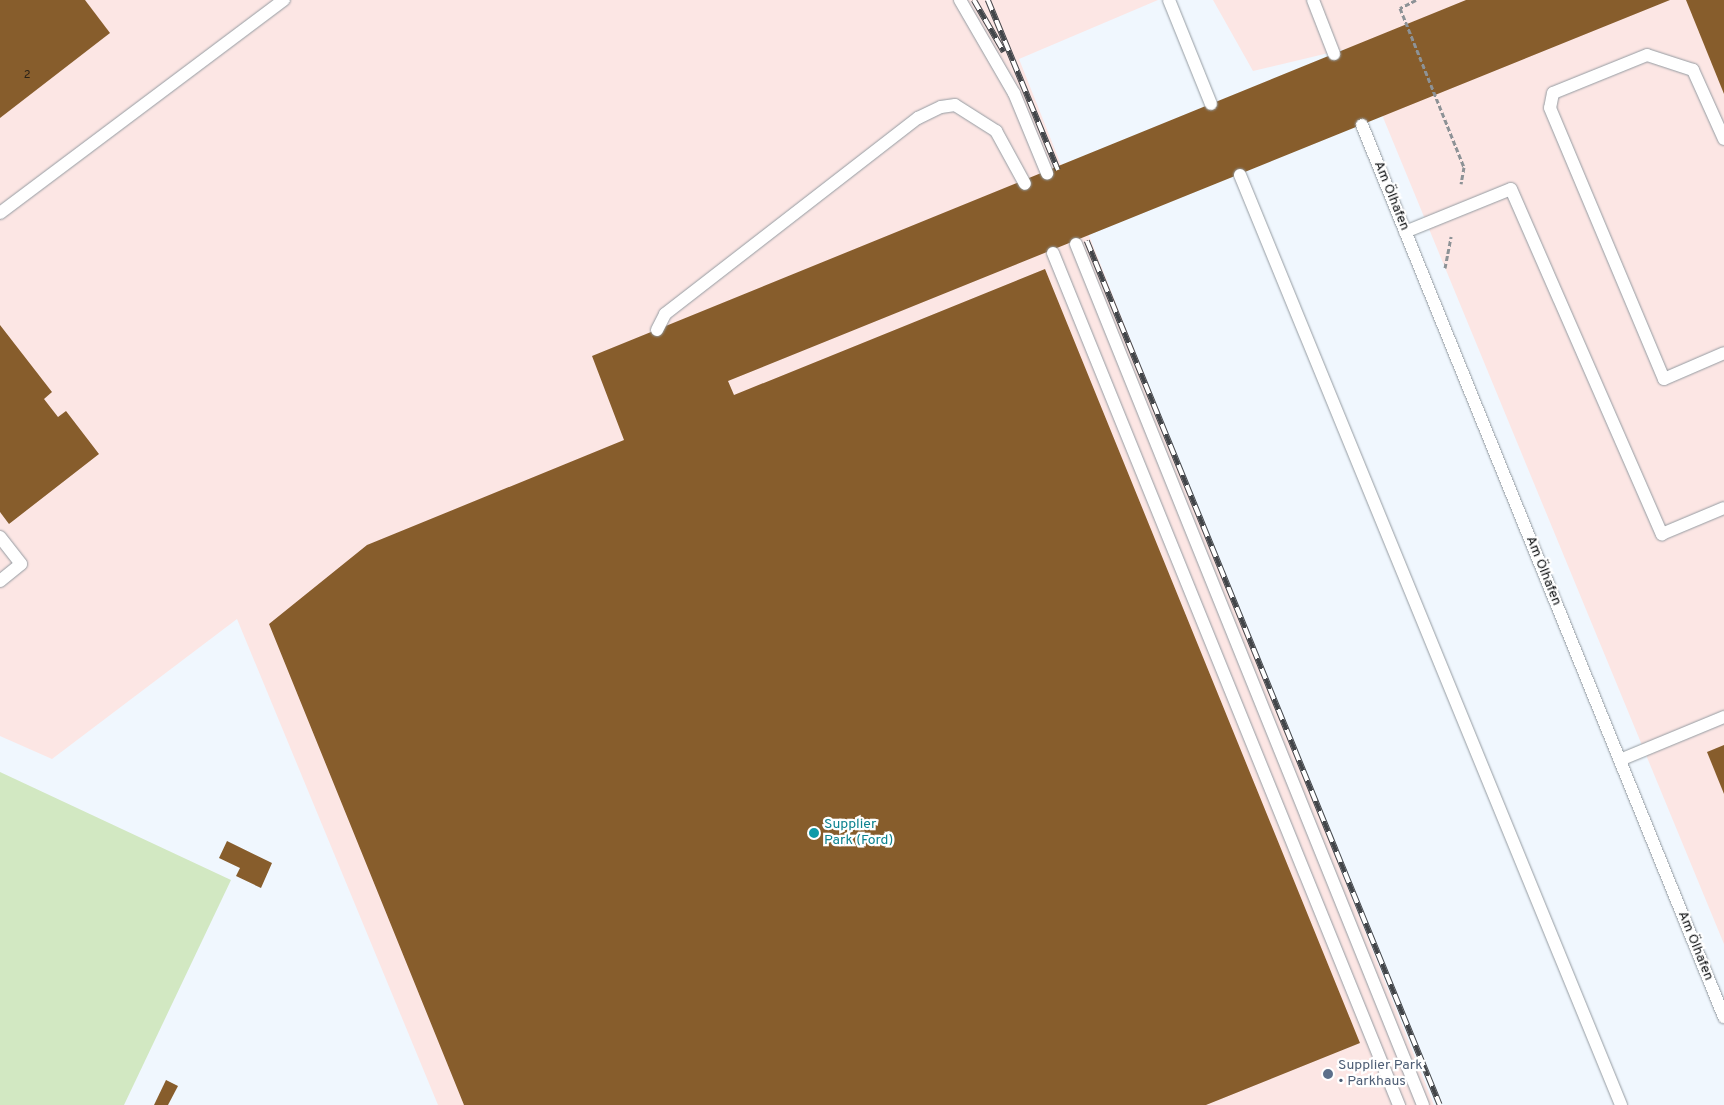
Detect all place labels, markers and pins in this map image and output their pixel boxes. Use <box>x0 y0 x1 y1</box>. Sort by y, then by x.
place label: Supplier Park (Ford) <box>824 817 893 850</box>
marker: Supplier Park (Ford) <box>808 827 820 839</box>
place label: Supplier Park • Parkhaus <box>1338 1058 1423 1090</box>
marker: Supplier Park • Parkhaus <box>1322 1068 1334 1080</box>

